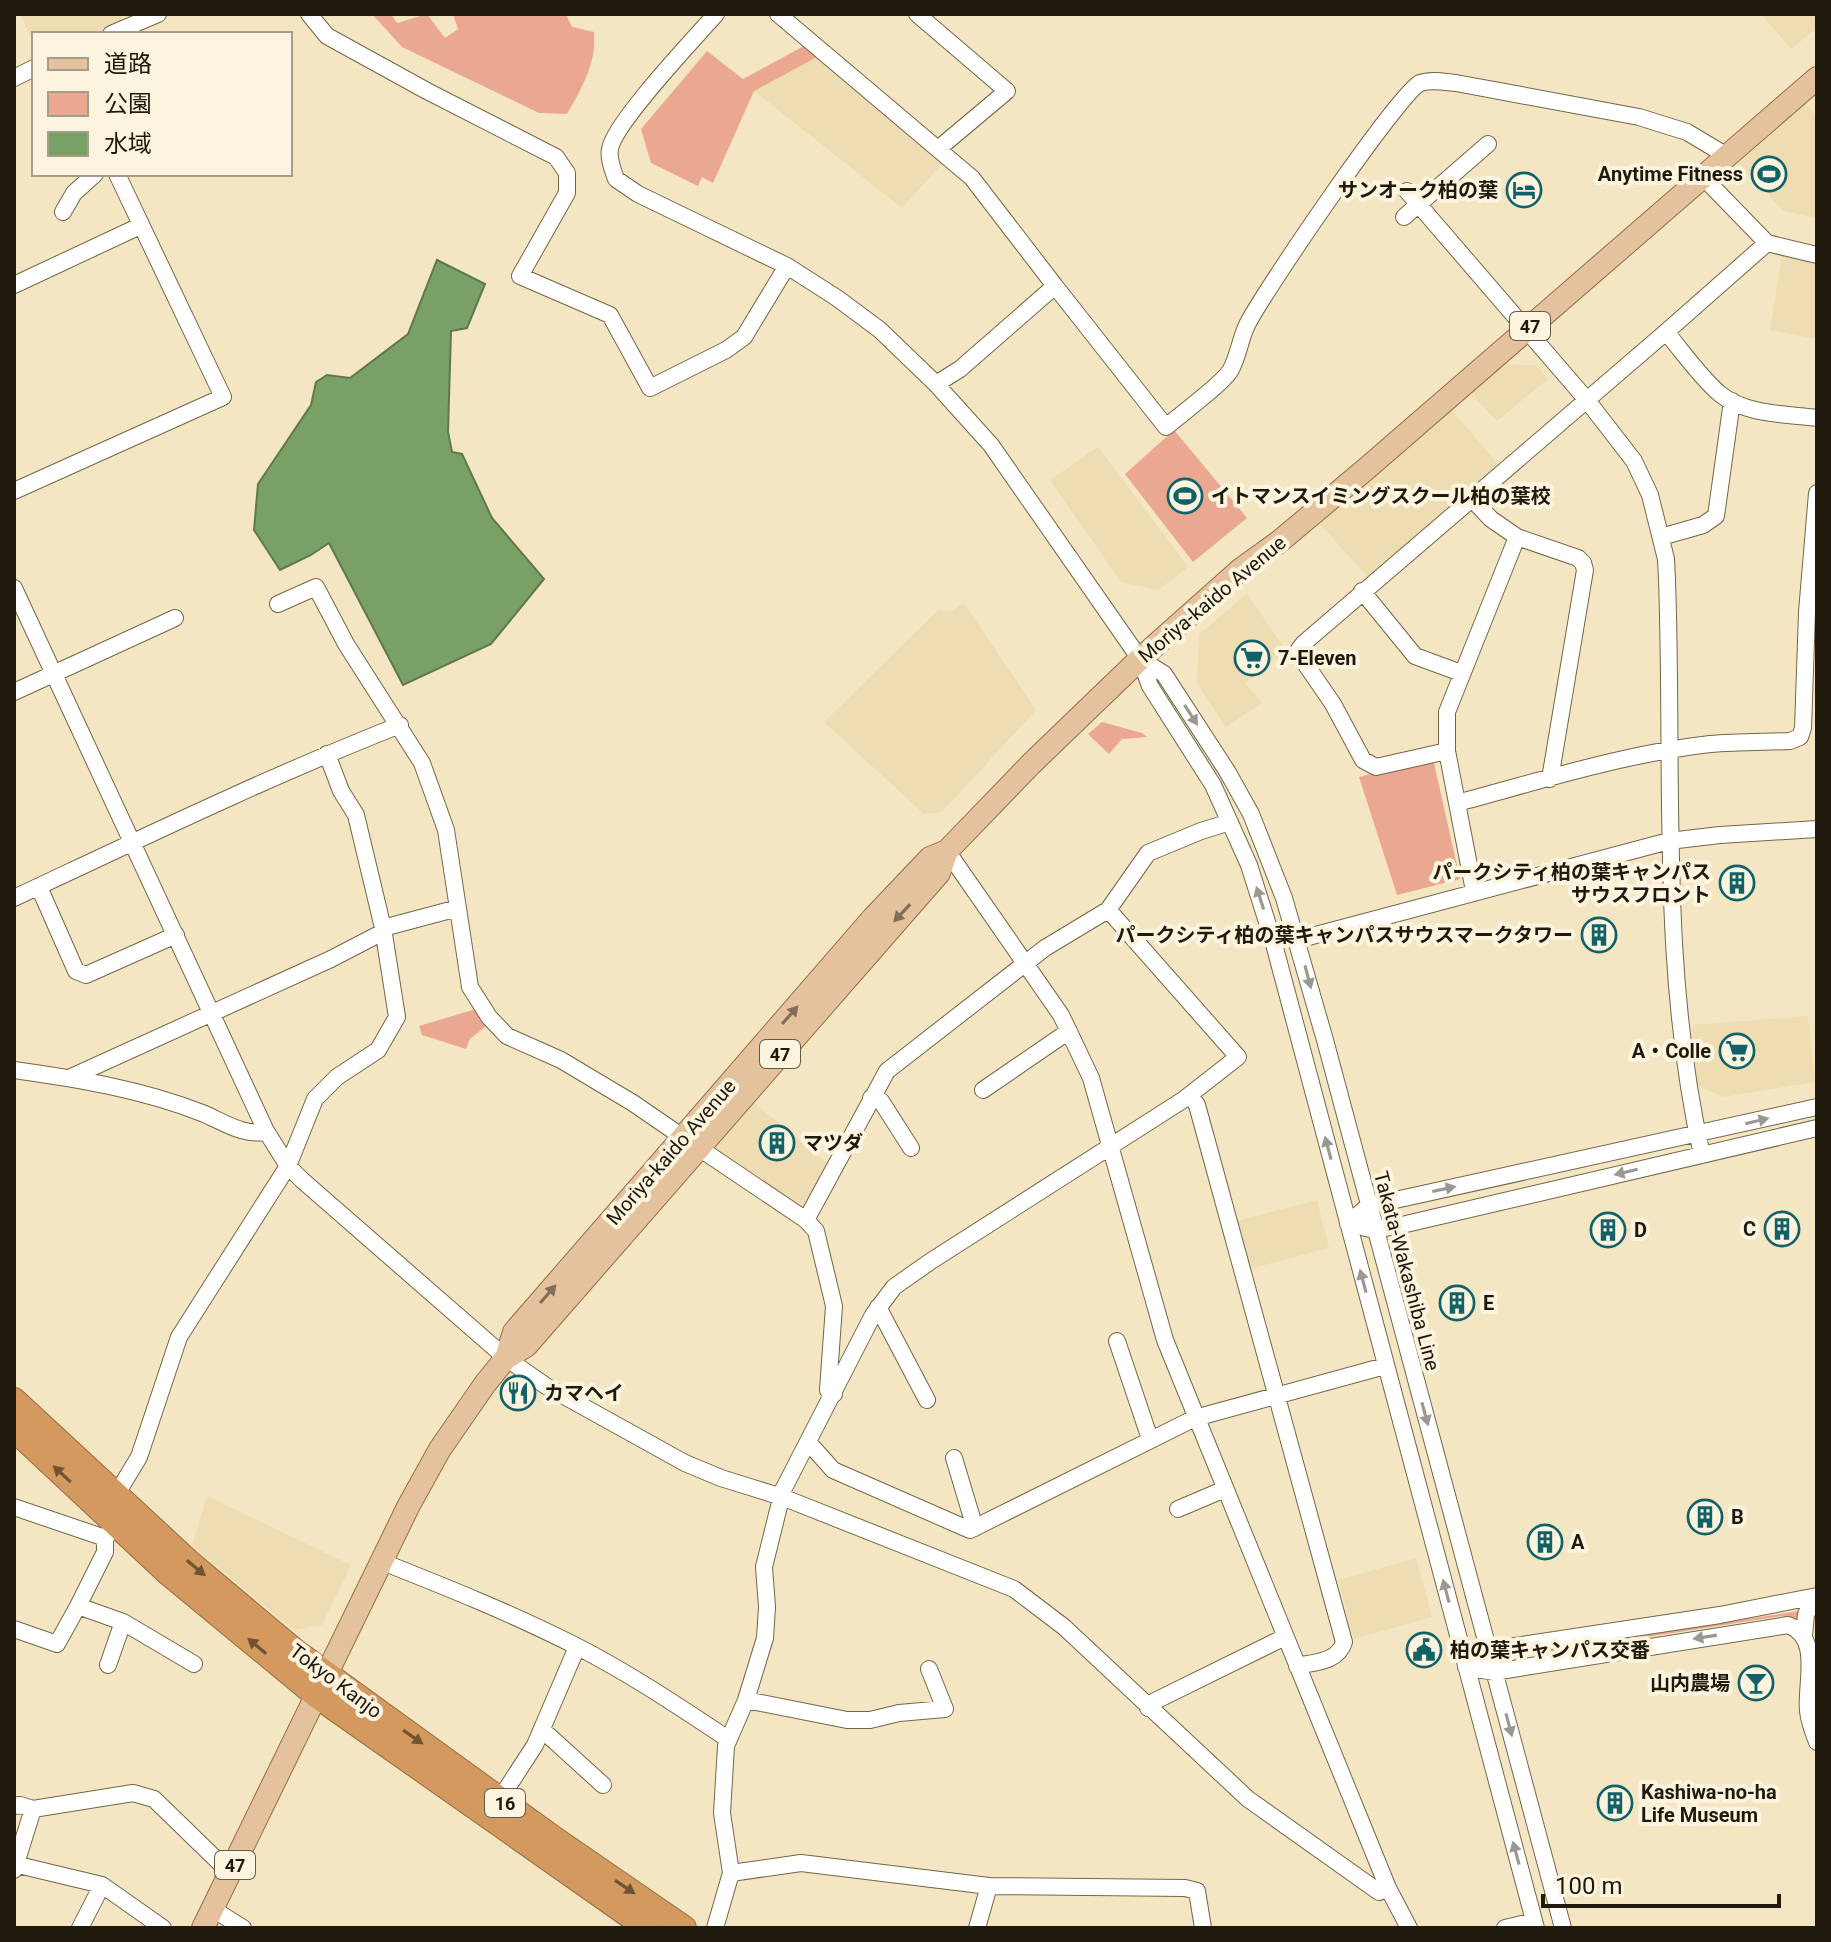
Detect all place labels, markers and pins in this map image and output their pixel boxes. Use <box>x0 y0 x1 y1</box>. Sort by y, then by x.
sports icon: Anytime Fitness <box>1750 155 1788 193</box>
place label: Anytime Fitness <box>1598 162 1743 186</box>
hotel icon: サンオーク柏の葉 <box>1505 171 1543 209</box>
place label: サンオーク柏の葉 <box>1338 178 1498 202</box>
sports icon: イトマンスイミングスクール柏の葉校 <box>1166 477 1204 515</box>
place label: イトマンスイミングスクール柏の葉校 <box>1211 484 1551 508</box>
supermarket icon: 7-Eleven <box>1233 639 1271 677</box>
place label: 7-Eleven <box>1278 646 1357 670</box>
place label: パークシティ柏の葉キャンパス サウスフロント <box>1432 860 1711 907</box>
building icon: パークシティ柏の葉キャンパス サウスフロント <box>1718 864 1756 902</box>
building icon: パークシティ柏の葉キャンパスサウスマークタワー <box>1580 916 1618 954</box>
place label: パークシティ柏の葉キャンパスサウスマークタワー <box>1116 923 1573 947</box>
supermarket icon: A・Colle <box>1718 1032 1756 1070</box>
place label: A・Colle <box>1632 1039 1711 1063</box>
building icon: マツダ <box>758 1124 796 1162</box>
place label: マツダ <box>803 1131 863 1155</box>
building icon: C <box>1763 1210 1801 1248</box>
building icon: D <box>1589 1211 1627 1249</box>
place label: C <box>1743 1217 1756 1241</box>
place label: D <box>1634 1218 1647 1242</box>
building icon: E <box>1438 1284 1476 1322</box>
place label: E <box>1483 1291 1494 1315</box>
restaurant icon: カマヘイ <box>499 1374 537 1412</box>
place label: カマヘイ <box>544 1381 624 1405</box>
building icon: B <box>1686 1498 1724 1536</box>
place label: B <box>1731 1505 1744 1529</box>
building icon: A <box>1526 1523 1564 1561</box>
place label: A <box>1571 1530 1585 1554</box>
public building icon: 柏の葉キャンパス交番 <box>1405 1631 1443 1669</box>
place label: 柏の葉キャンパス交番 <box>1450 1638 1650 1662</box>
bar icon: 山内農場 <box>1737 1664 1775 1702</box>
place label: 山内農場 <box>1650 1671 1730 1695</box>
place label: Kashiwa-no-ha Life Museum <box>1641 1780 1777 1827</box>
building icon: Kashiwa-no-ha Life Museum <box>1596 1784 1634 1822</box>

